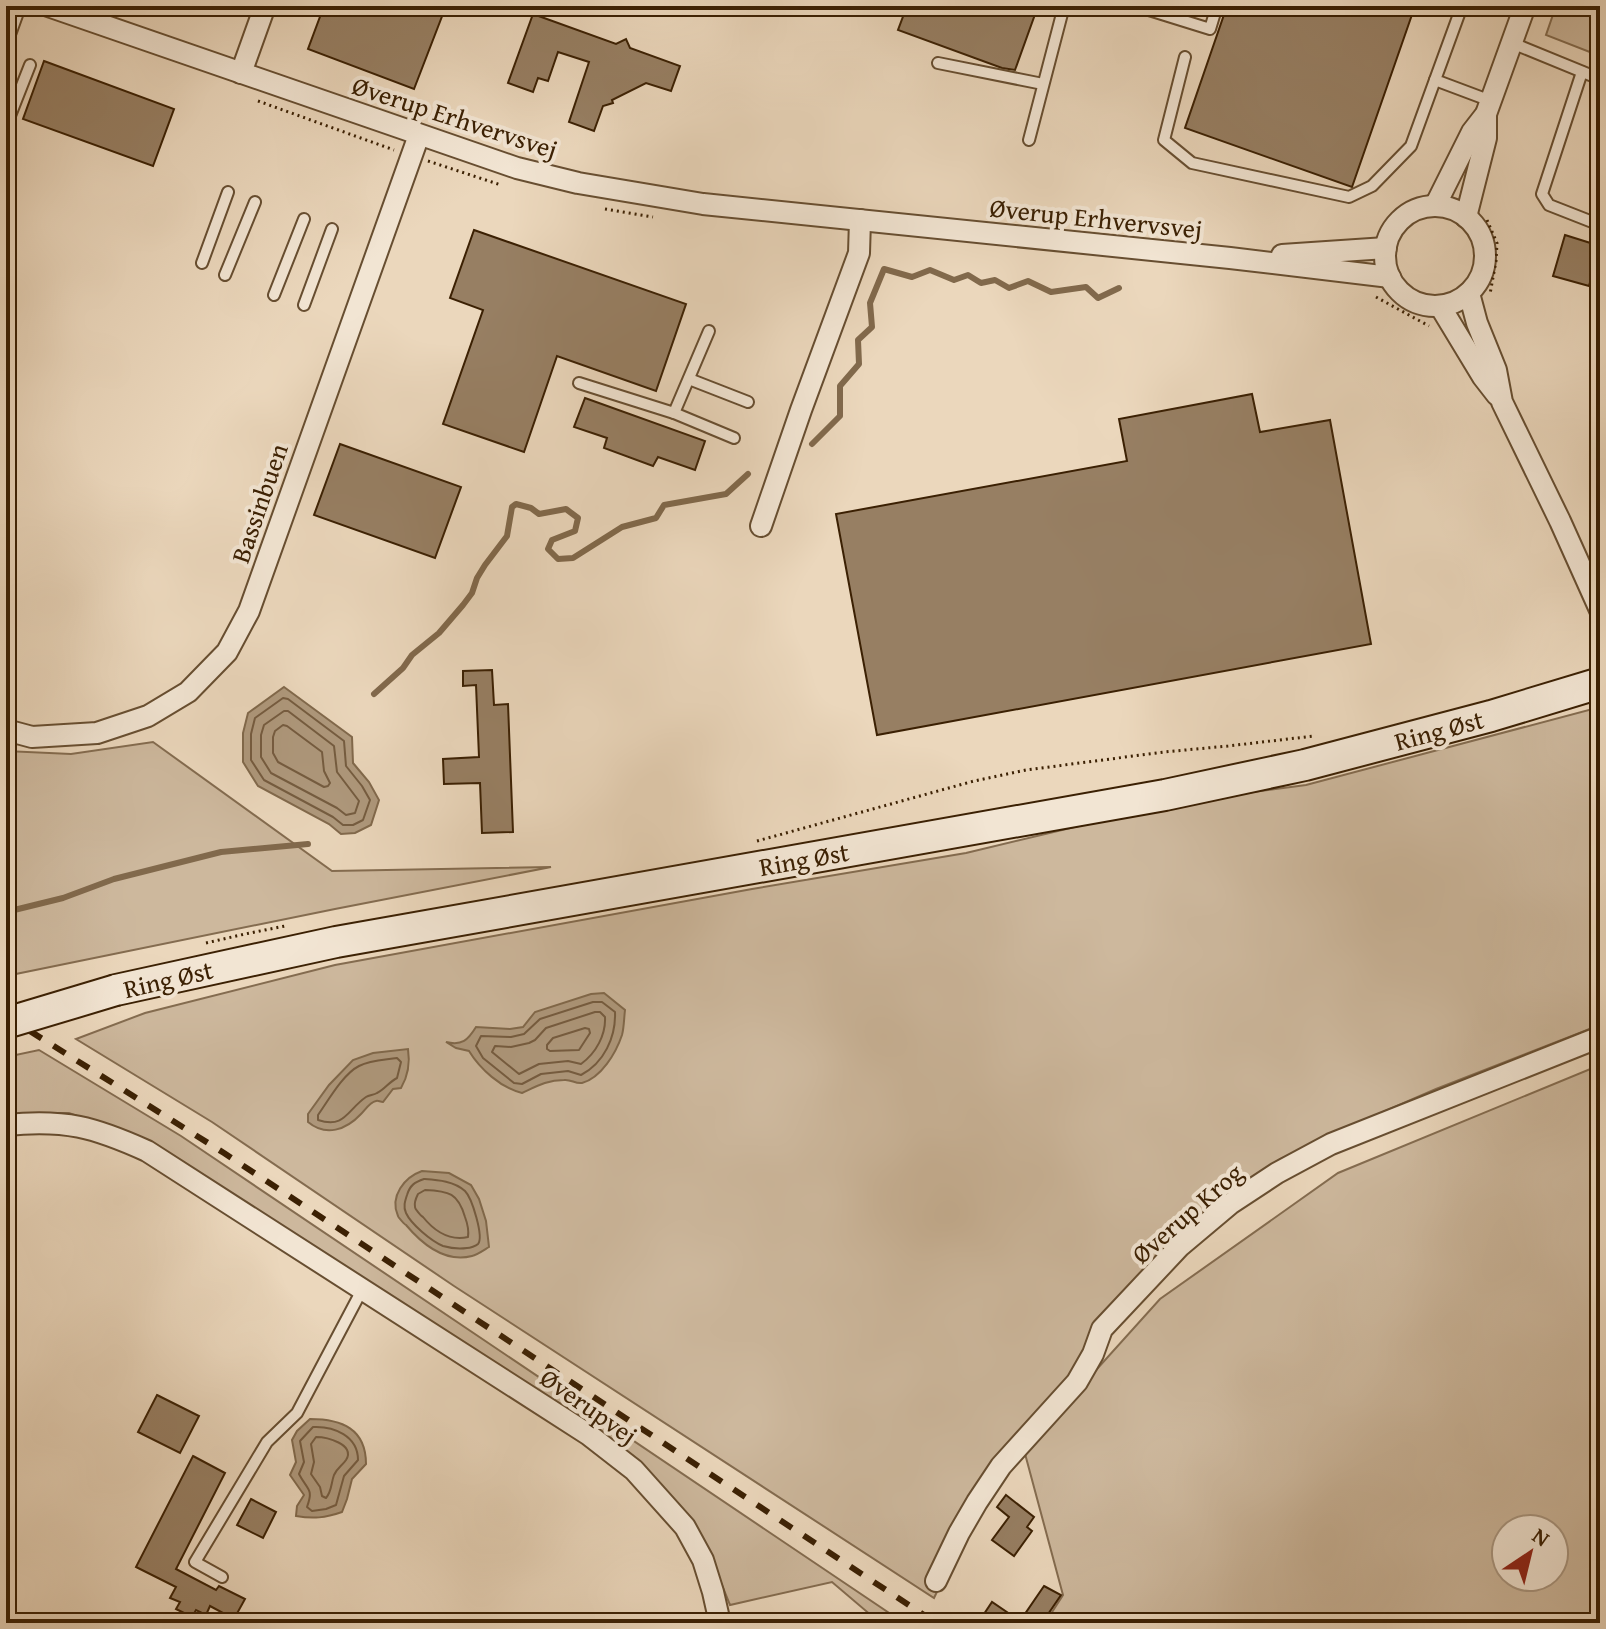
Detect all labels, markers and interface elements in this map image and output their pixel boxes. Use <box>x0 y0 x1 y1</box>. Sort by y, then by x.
street label: Øverup Erhvervsvej <box>348 65 562 169</box>
street label: Øverup Erhvervsvej <box>988 187 1204 249</box>
street label: Bassinbuen <box>220 438 298 568</box>
street label: Ring Øst <box>1390 699 1488 761</box>
street label: Ring Øst <box>756 832 852 886</box>
street label: Ring Øst <box>119 950 217 1008</box>
street label: Øverup Krog <box>1123 1153 1251 1273</box>
street label: Øverupvej <box>532 1358 646 1454</box>
north arrow <box>1490 1513 1570 1593</box>
text: N <box>1526 1519 1557 1554</box>

